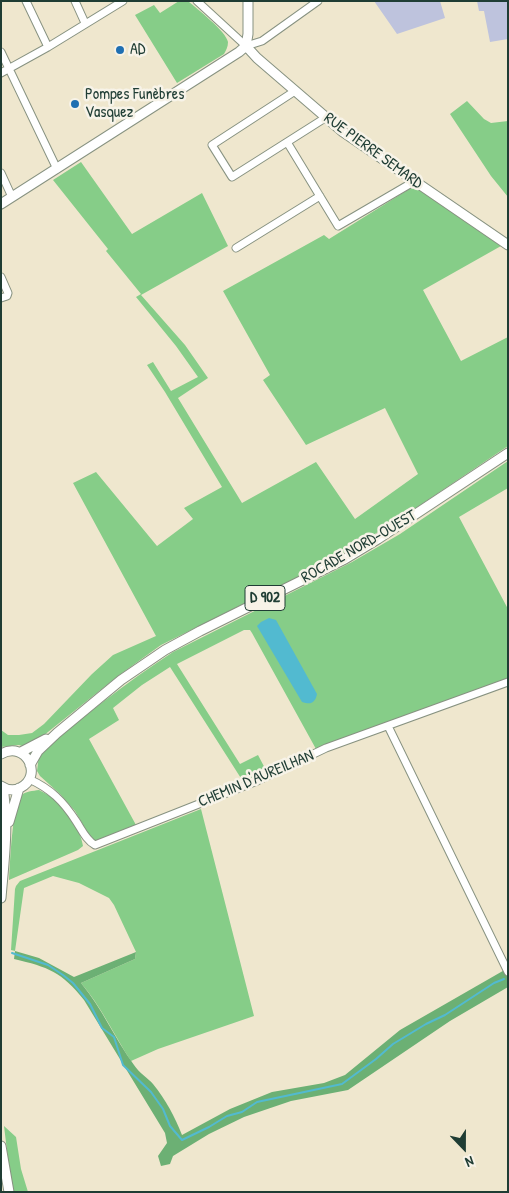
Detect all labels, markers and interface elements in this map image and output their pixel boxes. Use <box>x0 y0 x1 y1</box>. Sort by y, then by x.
place label: AD <box>130 40 145 60</box>
marker: AD <box>114 44 126 56</box>
place label: Pompes Funèbres Vasquez <box>85 85 184 123</box>
marker: Pompes Funèbres Vasquez <box>69 98 81 110</box>
street label: RUE PIERRE SEMARD <box>320 109 426 193</box>
street label: ROCADE NORD-OUEST <box>298 506 420 588</box>
road number: D 902 <box>245 586 285 610</box>
street label: CHEMIN D'AUREILHAN <box>195 746 317 812</box>
north arrow <box>439 1123 489 1173</box>
text: N <box>463 1152 477 1173</box>

